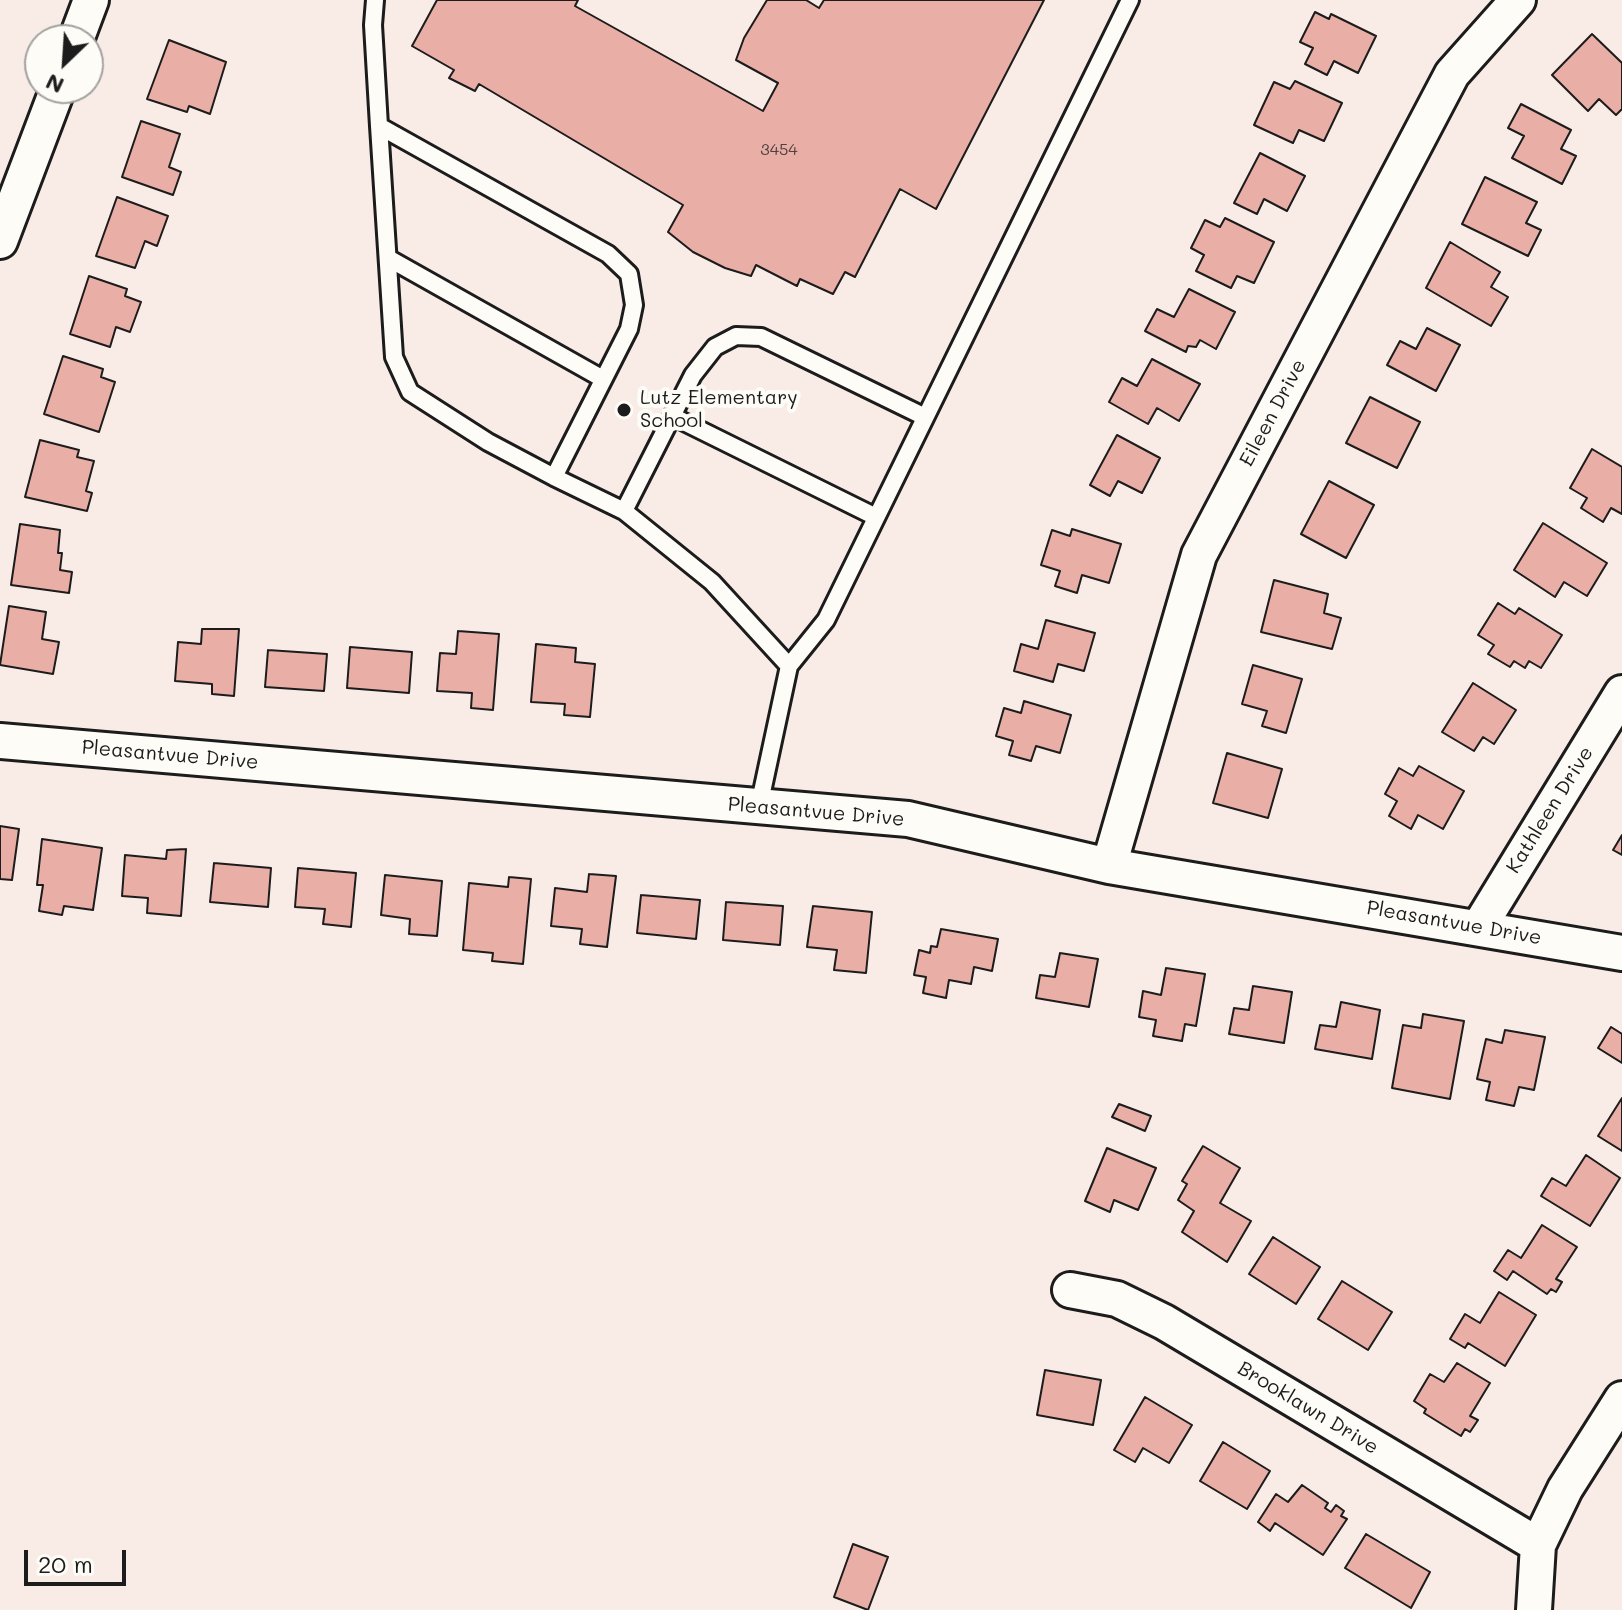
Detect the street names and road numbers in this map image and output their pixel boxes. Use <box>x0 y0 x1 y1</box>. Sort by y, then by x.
street label: Eileen Drive <box>1235 355 1311 471</box>
street label: Pleasantvue Drive <box>81 735 259 775</box>
street label: Kathleen Drive <box>1501 742 1599 878</box>
street label: Pleasantvue Drive <box>727 792 905 832</box>
street label: Pleasantvue Drive <box>1365 896 1543 950</box>
street label: Brooklawn Drive <box>1233 1356 1383 1460</box>

